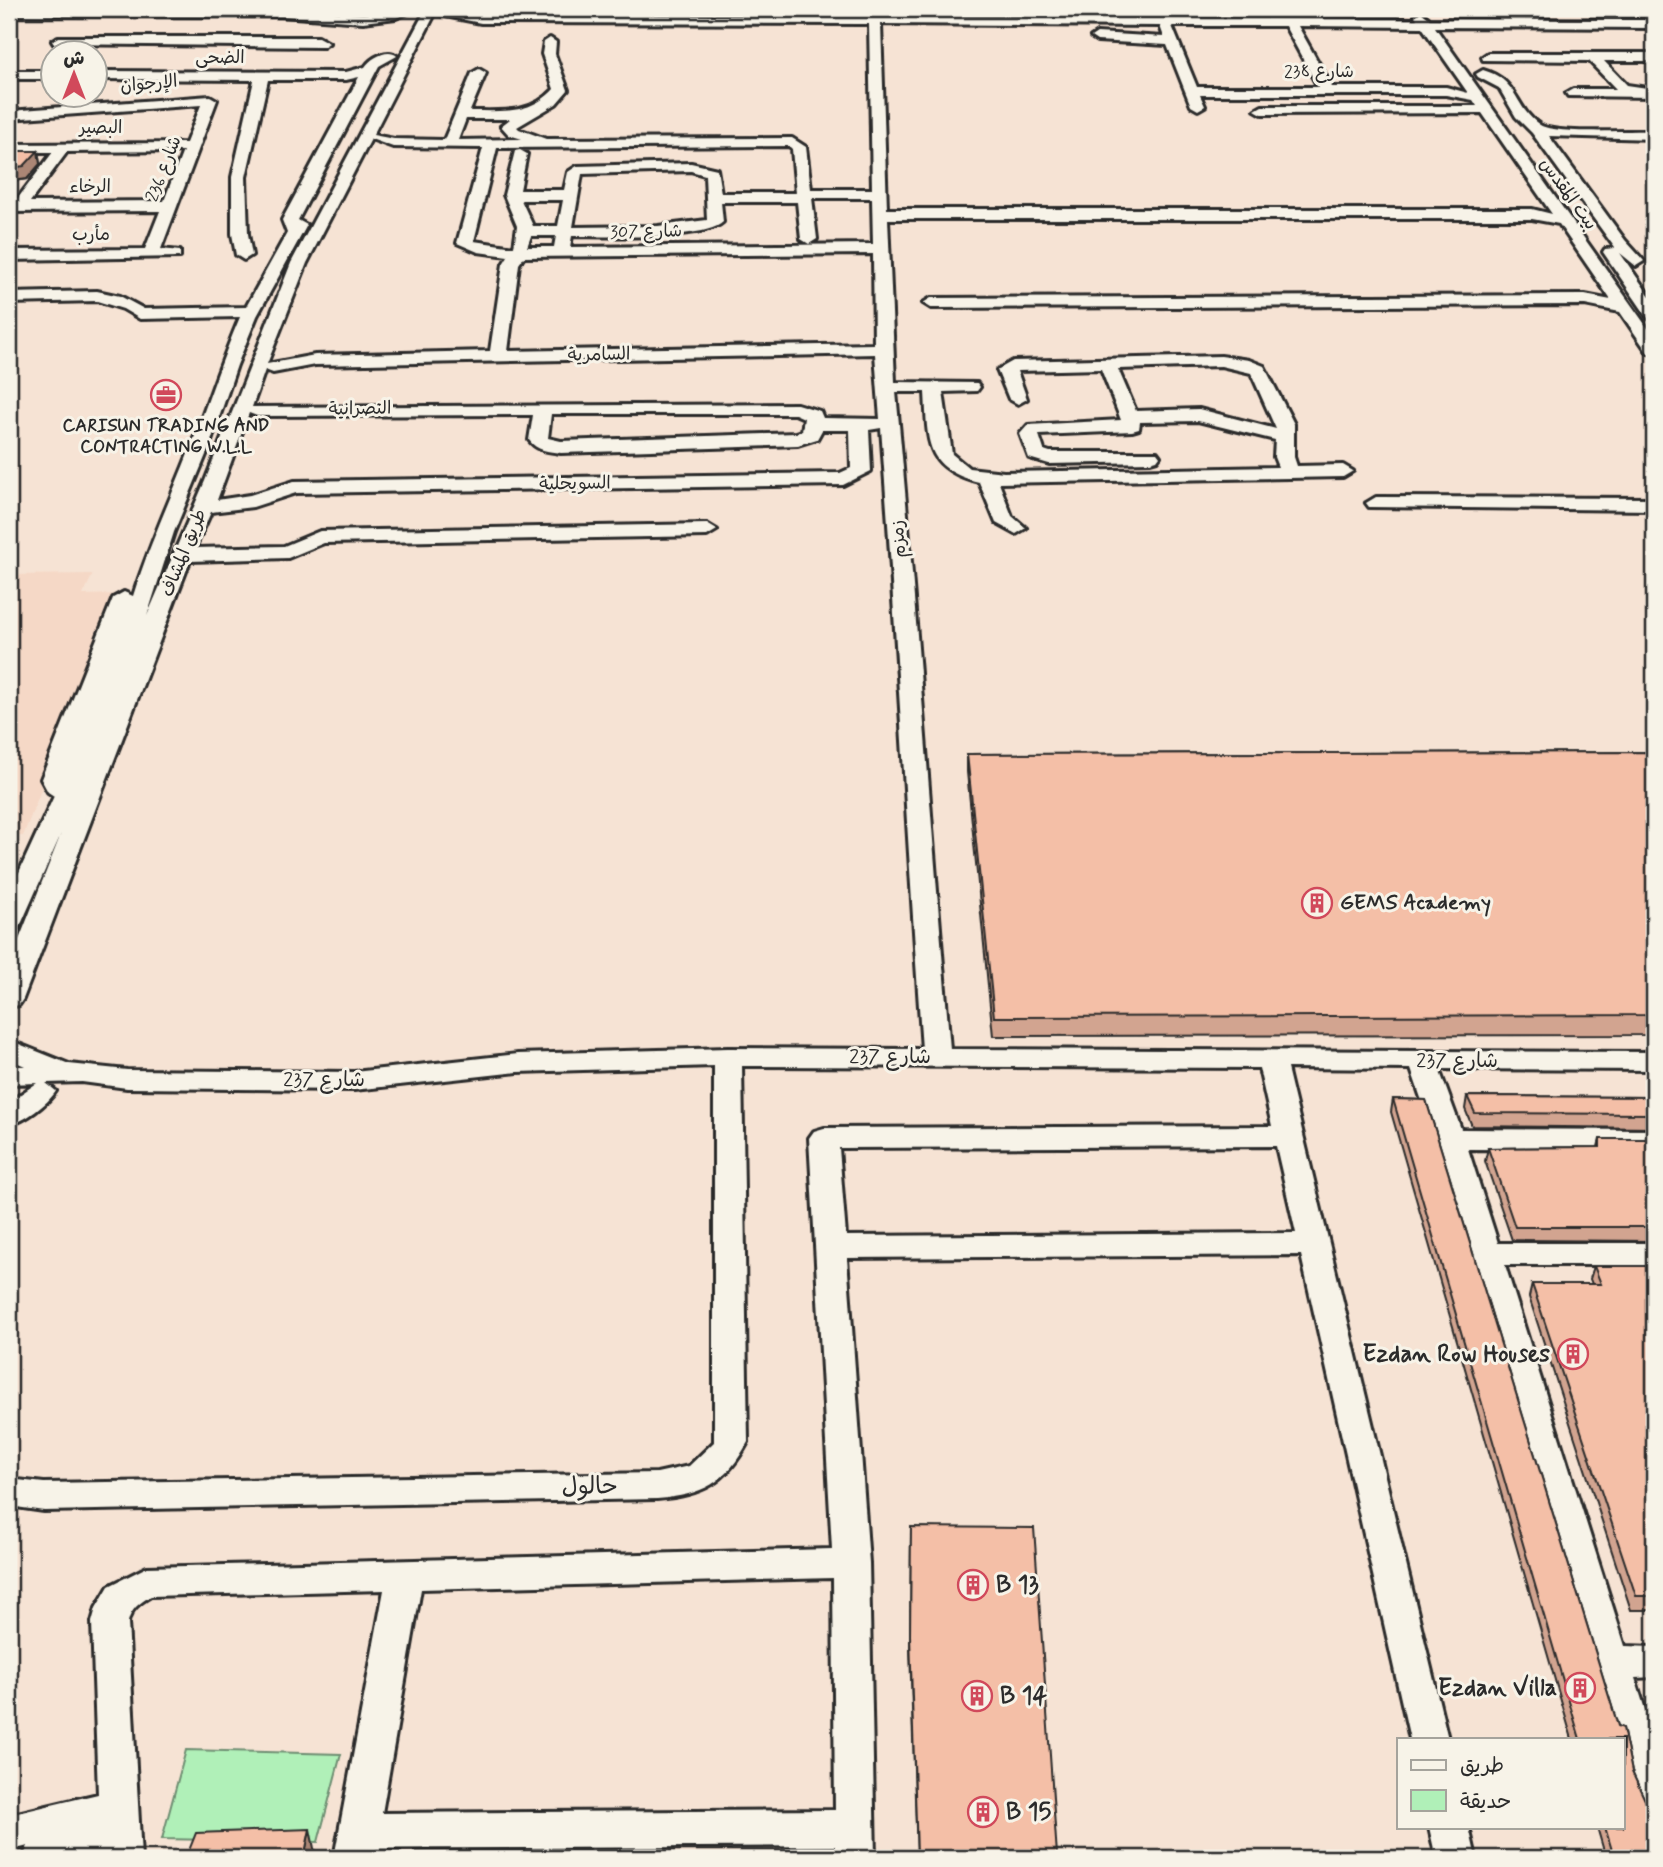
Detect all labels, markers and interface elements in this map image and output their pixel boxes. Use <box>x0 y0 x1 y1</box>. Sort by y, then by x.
north arrow <box>38 38 108 108</box>
text: ش <box>64 46 85 71</box>
street label: الضحى <box>195 46 245 70</box>
street label: شارع 238 <box>1284 60 1354 84</box>
street label: الإرجوان <box>119 70 179 98</box>
street label: البصير <box>78 116 122 140</box>
street label: شارع 236 <box>140 133 188 205</box>
street label: بيت المقدس <box>1534 153 1602 235</box>
street label: الرخاء <box>69 175 111 199</box>
street label: شارع 307 <box>610 219 682 245</box>
street label: مأرب <box>72 223 110 247</box>
street label: السامرية <box>567 342 631 368</box>
office icon: CARISUN TRADING AND CONTRACTING W.L.L <box>149 378 183 412</box>
street label: النصرانية <box>328 396 392 422</box>
place label: CARISUN TRADING AND CONTRACTING W.L.L <box>62 414 270 459</box>
street label: السويحلية <box>539 471 611 497</box>
street label: طريق المشاف <box>156 506 212 600</box>
street label: زمزم <box>886 519 913 559</box>
building icon: GEMS Academy <box>1300 886 1334 920</box>
place label: GEMS Academy <box>1340 889 1491 917</box>
street label: شارع 237 <box>849 1043 931 1071</box>
street label: شارع 237 <box>1416 1047 1498 1075</box>
street label: شارع 237 <box>283 1066 365 1094</box>
building icon: Ezdan Row Houses <box>1556 1337 1590 1371</box>
place label: Ezdan Row Houses <box>1362 1339 1550 1370</box>
street label: حالول <box>561 1471 617 1503</box>
building icon: B 13 <box>956 1568 990 1602</box>
place label: B 13 <box>996 1570 1039 1601</box>
building icon: Ezdan Villa <box>1563 1671 1597 1705</box>
place label: Ezdan Villa <box>1438 1673 1557 1704</box>
building icon: B 14 <box>960 1679 994 1713</box>
place label: B 14 <box>1000 1681 1047 1712</box>
legend <box>1397 1738 1624 1828</box>
text: طريق <box>1460 1752 1504 1780</box>
text: حديقة <box>1460 1788 1511 1816</box>
building icon: B 15 <box>966 1795 1000 1829</box>
place label: B 15 <box>1006 1797 1051 1828</box>

